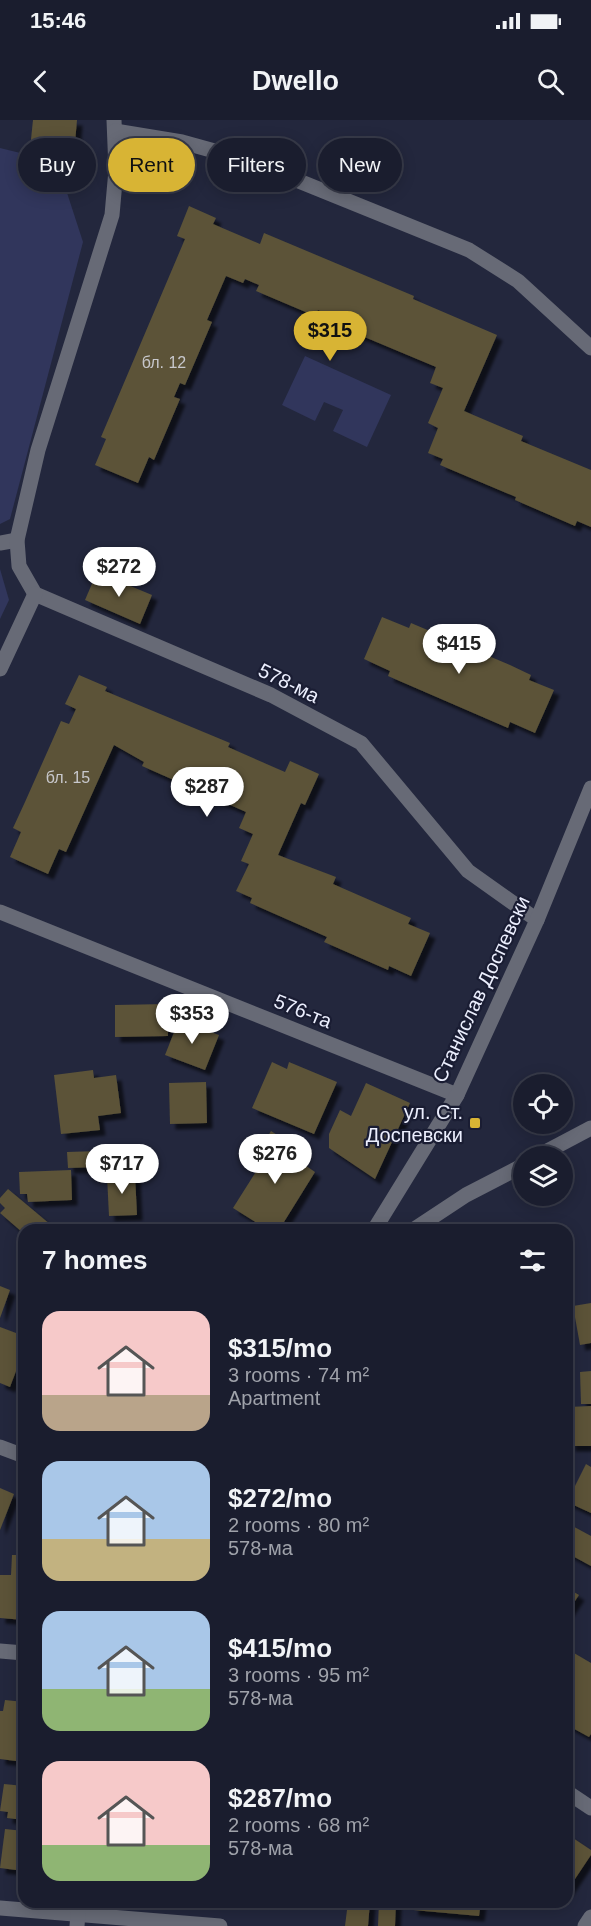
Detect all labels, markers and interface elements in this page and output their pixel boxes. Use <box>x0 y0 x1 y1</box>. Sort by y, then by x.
text: 15:46 <box>30 8 86 33</box>
icon: back <box>24 65 57 98</box>
icon: search <box>534 65 567 98</box>
text: Dwello <box>252 66 339 96</box>
chip: Buy <box>18 138 96 192</box>
chip: Rent <box>108 138 195 192</box>
chip: Filters <box>207 138 306 192</box>
chip: New <box>318 138 402 192</box>
pin: $315 <box>294 311 366 362</box>
text: $315 <box>308 319 352 341</box>
house number: бл. 12 <box>142 354 186 371</box>
pin: $272 <box>83 547 155 598</box>
text: $272 <box>97 555 141 577</box>
pin: $415 <box>423 624 495 675</box>
text: $415 <box>437 632 481 654</box>
street label: 578-ма <box>255 659 324 707</box>
pin: $287 <box>171 767 243 818</box>
house number: бл. 15 <box>46 769 90 786</box>
text: $287 <box>185 775 229 797</box>
street label: Станислав Доспевски <box>428 892 534 1086</box>
street label: 576-та <box>271 990 336 1033</box>
pin: $353 <box>156 994 228 1045</box>
text: $353 <box>170 1002 214 1024</box>
map controls <box>513 1074 573 1206</box>
button: locate <box>513 1074 573 1134</box>
place label: ул. Ст. Доспевски <box>366 1101 463 1146</box>
marker: ул. Ст. Доспевски <box>468 1116 482 1130</box>
pin: $276 <box>239 1134 311 1185</box>
text: $276 <box>253 1142 297 1164</box>
pin: $717 <box>86 1144 158 1195</box>
button: layers <box>513 1146 573 1206</box>
text: $717 <box>100 1152 144 1174</box>
icon: filters <box>516 1244 549 1277</box>
text: 7 homes <box>42 1245 148 1275</box>
text: $315/mo <box>228 1333 332 1363</box>
icon: home <box>90 1335 162 1407</box>
text: 3 rooms · 74 m² <box>228 1364 369 1386</box>
text: Apartment <box>228 1387 320 1409</box>
text: $272/mo <box>228 1483 332 1513</box>
icon: home <box>90 1485 162 1557</box>
text: 2 rooms · 80 m² <box>228 1514 369 1536</box>
text: 578-ма <box>228 1537 293 1559</box>
text: $415/mo <box>228 1633 332 1663</box>
icon: home <box>90 1635 162 1707</box>
text: 3 rooms · 95 m² <box>228 1664 369 1686</box>
text: 578-ма <box>228 1687 293 1709</box>
text: $287/mo <box>228 1783 332 1813</box>
icon: home <box>90 1785 162 1857</box>
text: 2 rooms · 68 m² <box>228 1814 369 1836</box>
text: 578-ма <box>228 1837 293 1859</box>

